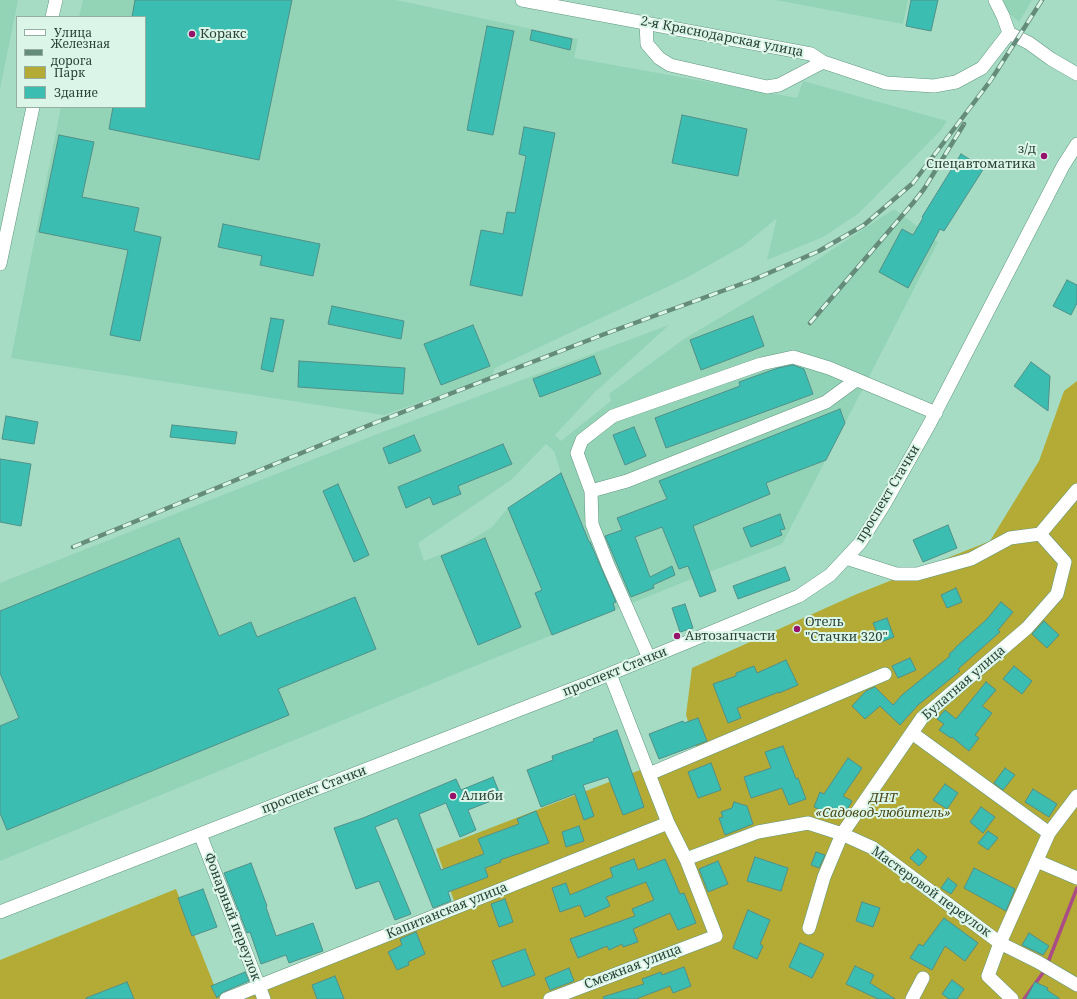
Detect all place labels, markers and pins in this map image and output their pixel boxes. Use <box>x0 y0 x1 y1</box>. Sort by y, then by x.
place label: Коракс <box>200 26 246 42</box>
marker: Коракс <box>187 29 197 39</box>
place label: з/д Спецавтоматика <box>926 141 1036 172</box>
marker: з/д Спецавтоматика <box>1039 151 1049 161</box>
place label: Отель "Стачки 320" <box>805 614 888 645</box>
marker: Отель "Стачки 320" <box>792 624 802 634</box>
place label: Автозапчасти <box>685 628 776 644</box>
marker: Автозапчасти <box>672 631 682 641</box>
place label: Алиби <box>461 788 503 804</box>
marker: Алиби <box>448 791 458 801</box>

